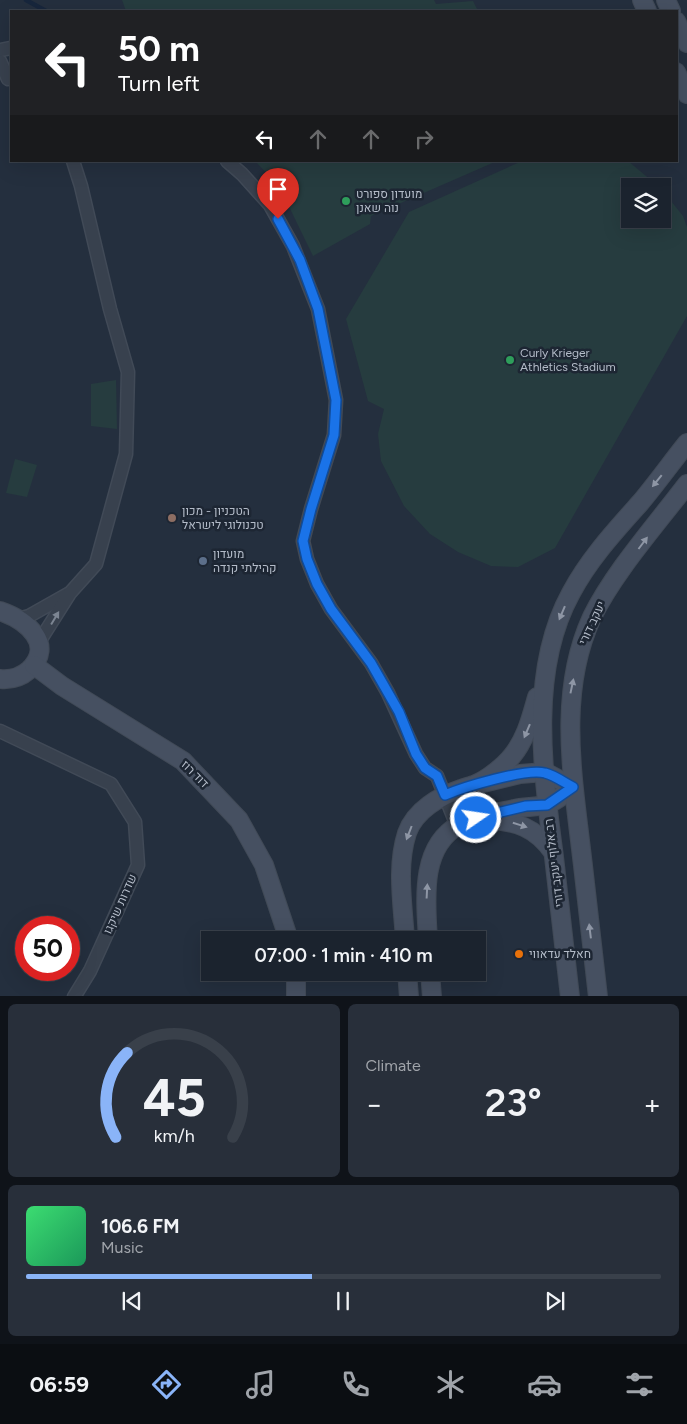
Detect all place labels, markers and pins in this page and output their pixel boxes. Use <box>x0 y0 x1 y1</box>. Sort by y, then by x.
pin <box>257 168 299 219</box>
place label: מועדון ספורט נוה שאנן <box>356 187 422 215</box>
marker: מועדון ספורט נוה שאנן <box>340 195 352 207</box>
place label: Curly Krieger Athletics Stadium <box>520 346 616 374</box>
marker: Curly Krieger Athletics Stadium <box>504 354 516 366</box>
place label: הטכניון - מכון טכנולוגי לישראל <box>182 504 264 532</box>
marker: הטכניון - מכון טכנולוגי לישראל <box>166 512 178 524</box>
place label: מועדון קהילתי קנדה <box>213 547 277 575</box>
marker: מועדון קהילתי קנדה <box>197 555 209 567</box>
place label: חאלד עדאווי <box>529 947 591 961</box>
marker: חאלד עדאווי <box>513 948 525 960</box>

